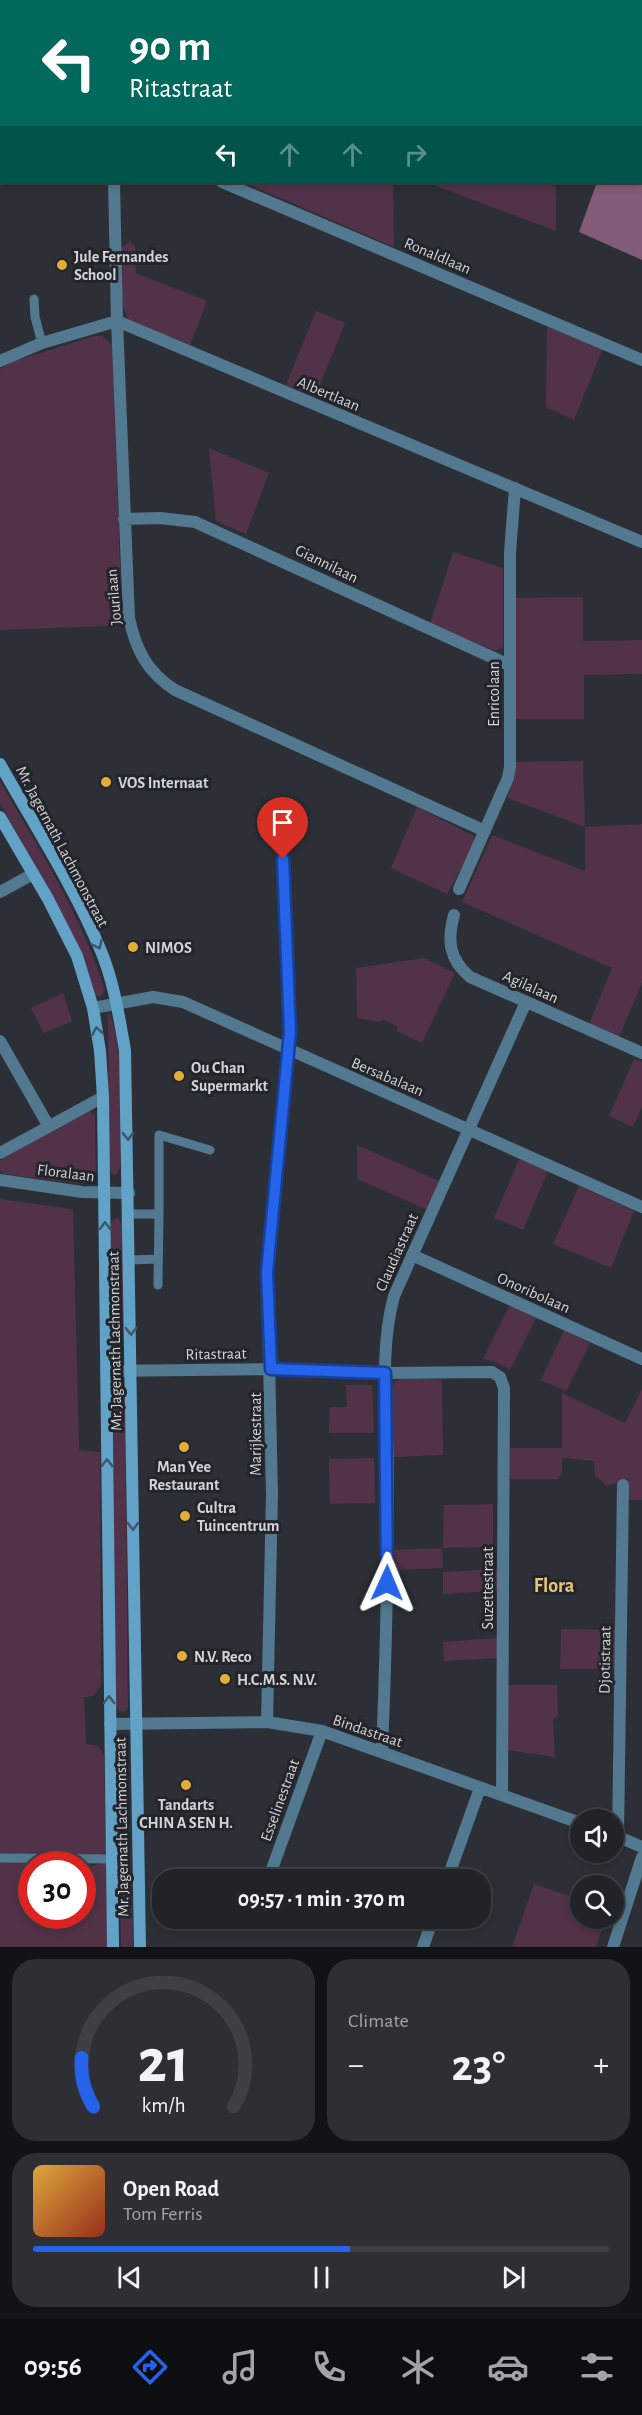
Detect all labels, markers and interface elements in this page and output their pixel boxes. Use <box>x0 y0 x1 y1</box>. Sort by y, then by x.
icon: left <box>30 24 108 102</box>
text: 90 m <box>129 26 211 68</box>
text: Ritastraat <box>129 75 232 102</box>
icon: left <box>210 138 243 171</box>
icon: ahead <box>273 138 306 171</box>
icon: ahead <box>336 138 369 171</box>
icon: right <box>399 138 432 171</box>
street label: Ronaldlaan <box>402 235 473 277</box>
place label: Jule Fernandes School <box>74 249 168 283</box>
marker: Jule Fernandes School <box>55 258 69 272</box>
street label: Albertlaan <box>295 374 362 414</box>
street label: Giannilaan <box>293 542 361 586</box>
street label: Jourilaan <box>104 568 124 626</box>
street label: Enricolaan <box>486 661 502 727</box>
street label: Mr. Jagernath Lachmonstraat <box>13 763 111 930</box>
marker: VOS Internaat <box>99 775 113 789</box>
place label: VOS Internaat <box>118 775 209 791</box>
pin <box>257 797 308 859</box>
icon: arrive <box>266 806 299 839</box>
one-way arrow <box>90 938 102 949</box>
marker: NIMOS <box>126 940 140 954</box>
place label: NIMOS <box>145 940 192 956</box>
street label: Agilalaan <box>500 968 561 1006</box>
one-way arrow <box>91 1026 104 1036</box>
street label: Bersabalaan <box>349 1055 426 1099</box>
place label: Ou Chan Supermarkt <box>191 1060 269 1094</box>
marker: Ou Chan Supermarkt <box>172 1069 186 1083</box>
one-way arrow <box>122 1131 134 1140</box>
street label: Floralaan <box>36 1162 96 1184</box>
street label: Claudiastraat <box>373 1211 421 1294</box>
one-way arrow <box>99 1221 111 1230</box>
street label: Mr. Jagernath Lachmonstraat <box>105 1251 125 1431</box>
street label: Onoribolaan <box>495 1270 573 1316</box>
one-way arrow <box>124 1326 137 1335</box>
street label: Ritastraat <box>185 1345 247 1363</box>
street label: Marijkestraat <box>248 1392 265 1476</box>
marker: Man Yee Restaurant <box>177 1440 191 1454</box>
one-way arrow <box>101 1458 113 1467</box>
place label: Man Yee Restaurant <box>149 1459 220 1493</box>
place label: Cultra Tuincentrum <box>197 1500 279 1534</box>
marker: Cultra Tuincentrum <box>178 1509 192 1523</box>
one-way arrow <box>127 1521 139 1530</box>
street label: Suzettestraat <box>480 1547 496 1629</box>
position arrow <box>355 1551 419 1615</box>
district label: Flora <box>534 1576 575 1596</box>
street label: Djotistraat <box>596 1626 615 1694</box>
marker: N.V. Reco <box>175 1649 189 1663</box>
place label: N.V. Reco <box>194 1649 252 1665</box>
marker: H.C.M.S. N.V. <box>218 1672 232 1686</box>
place label: H.C.M.S. N.V. <box>237 1672 317 1688</box>
one-way arrow <box>103 1695 115 1704</box>
street label: Bindastraat <box>331 1712 404 1750</box>
street label: Mr. Jagernath Lachmonstraat <box>112 1737 132 1917</box>
street label: Esselinestraat <box>258 1757 302 1844</box>
marker: Tandarts CHIN A SEN H. <box>179 1778 193 1792</box>
place label: Tandarts CHIN A SEN H. <box>139 1797 233 1831</box>
map controls <box>570 1809 624 1929</box>
button: sound <box>570 1809 624 1863</box>
speed limit sign: 30 <box>18 1851 96 1929</box>
button: search <box>570 1875 624 1929</box>
text: 09:57 · 1 min · 370 m <box>238 1888 405 1910</box>
text: Climate <box>348 2011 409 2031</box>
text: 21 <box>138 2031 189 2093</box>
text: 23° <box>452 2044 505 2089</box>
text: − <box>348 2049 364 2082</box>
text: + <box>593 2049 609 2082</box>
text: km/h <box>141 2095 186 2116</box>
text: Open Road <box>123 2178 219 2200</box>
text: Tom Ferris <box>123 2204 203 2224</box>
icon: previous <box>113 2261 146 2294</box>
icon: pause <box>305 2261 338 2294</box>
icon: next <box>497 2261 530 2294</box>
icon: directions <box>129 2346 171 2388</box>
icon: music <box>219 2346 261 2388</box>
icon: phone <box>308 2346 350 2388</box>
icon: climate <box>397 2346 439 2388</box>
icon: car <box>487 2346 529 2388</box>
icon: filters <box>576 2346 618 2388</box>
text: 09:56 <box>24 2353 82 2380</box>

